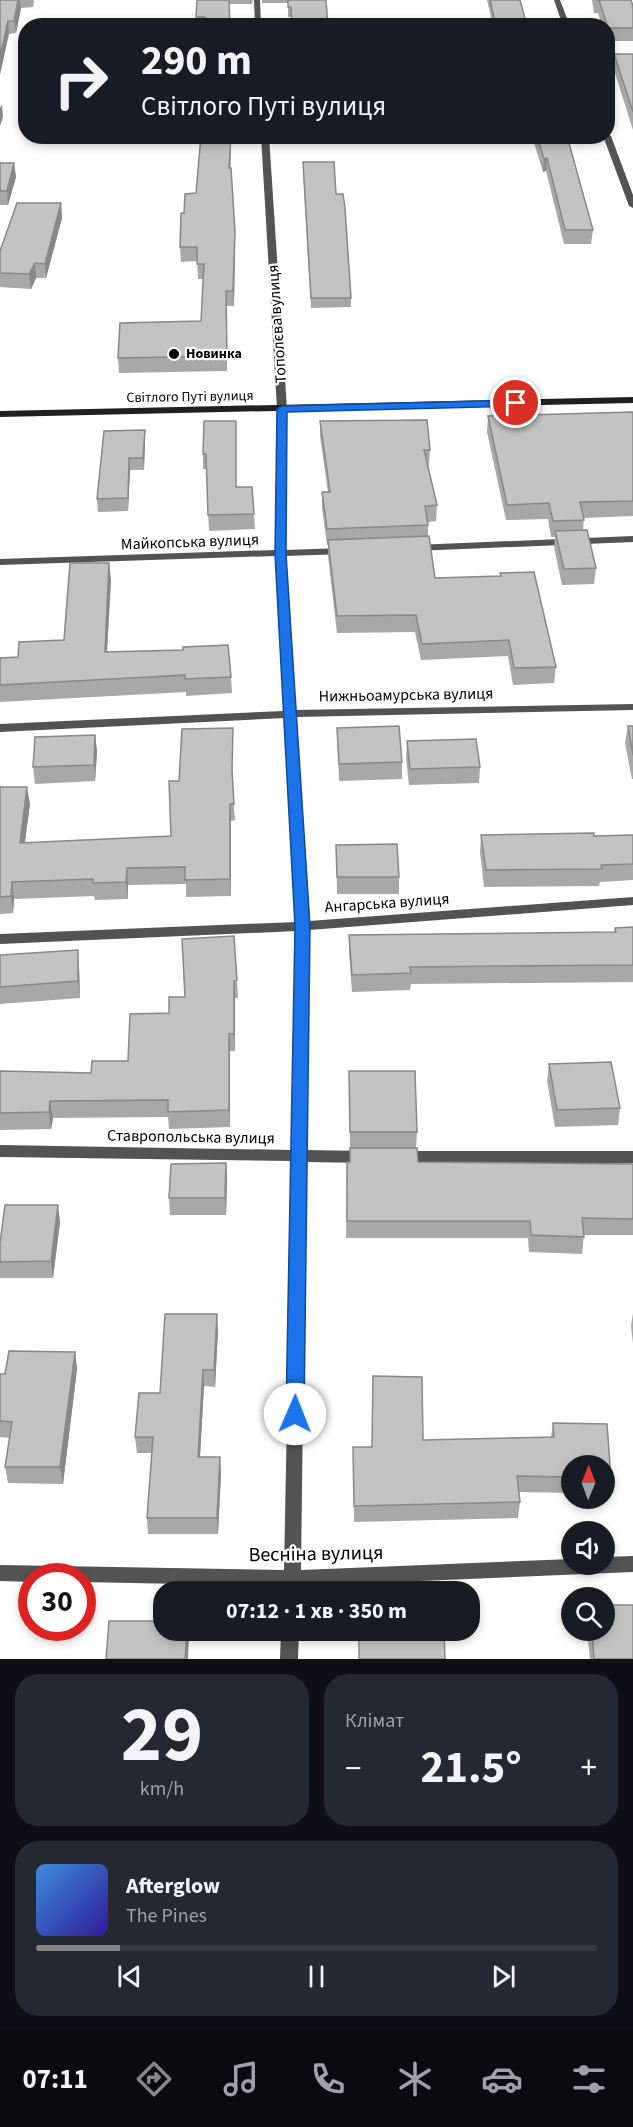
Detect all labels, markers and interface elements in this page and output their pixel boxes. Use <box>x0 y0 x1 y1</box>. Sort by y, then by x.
text: 290 m <box>141 31 252 91</box>
icon: right <box>42 42 120 120</box>
text: Світлого Путі вулиця <box>141 87 386 126</box>
street label: Тополєва вулиця <box>262 264 292 384</box>
place label: Новинка <box>186 344 242 364</box>
marker: Новинка <box>167 347 181 361</box>
pin <box>490 377 541 428</box>
street label: Світлого Путі вулиця <box>126 386 254 408</box>
icon: arrive <box>499 386 532 419</box>
street label: Майкопська вулиця <box>121 529 259 555</box>
street label: Нижньоамурська вулиця <box>319 682 493 708</box>
street label: Ангарська вулиця <box>324 888 450 918</box>
street label: Ставропольська вулиця <box>107 1125 275 1149</box>
position arrow <box>263 1382 327 1446</box>
north arrow <box>561 1455 615 1509</box>
map controls <box>561 1455 615 1641</box>
button: sound <box>561 1521 615 1575</box>
street label: Весніна вулиця <box>248 1539 384 1569</box>
speed limit sign: 30 <box>18 1563 96 1641</box>
button: search <box>561 1587 615 1641</box>
text: 07:12 · 1 хв · 350 m <box>226 1595 407 1627</box>
text: 29 <box>121 1680 203 1791</box>
text: Клімат <box>345 1707 404 1735</box>
text: 21.5° <box>420 1736 522 1800</box>
text: − <box>345 1745 361 1792</box>
text: + <box>581 1745 597 1792</box>
text: km/h <box>140 1775 184 1803</box>
text: Afterglow <box>126 1870 220 1902</box>
text: The Pines <box>126 1902 207 1930</box>
icon: previous <box>113 1960 146 1993</box>
icon: pause <box>300 1960 333 1993</box>
icon: next <box>487 1960 520 1993</box>
icon: directions <box>133 2058 175 2100</box>
icon: music <box>220 2058 262 2100</box>
icon: phone <box>307 2058 349 2100</box>
icon: climate <box>394 2058 436 2100</box>
icon: car <box>481 2058 523 2100</box>
icon: filters <box>568 2058 610 2100</box>
text: 07:11 <box>23 2060 88 2099</box>

